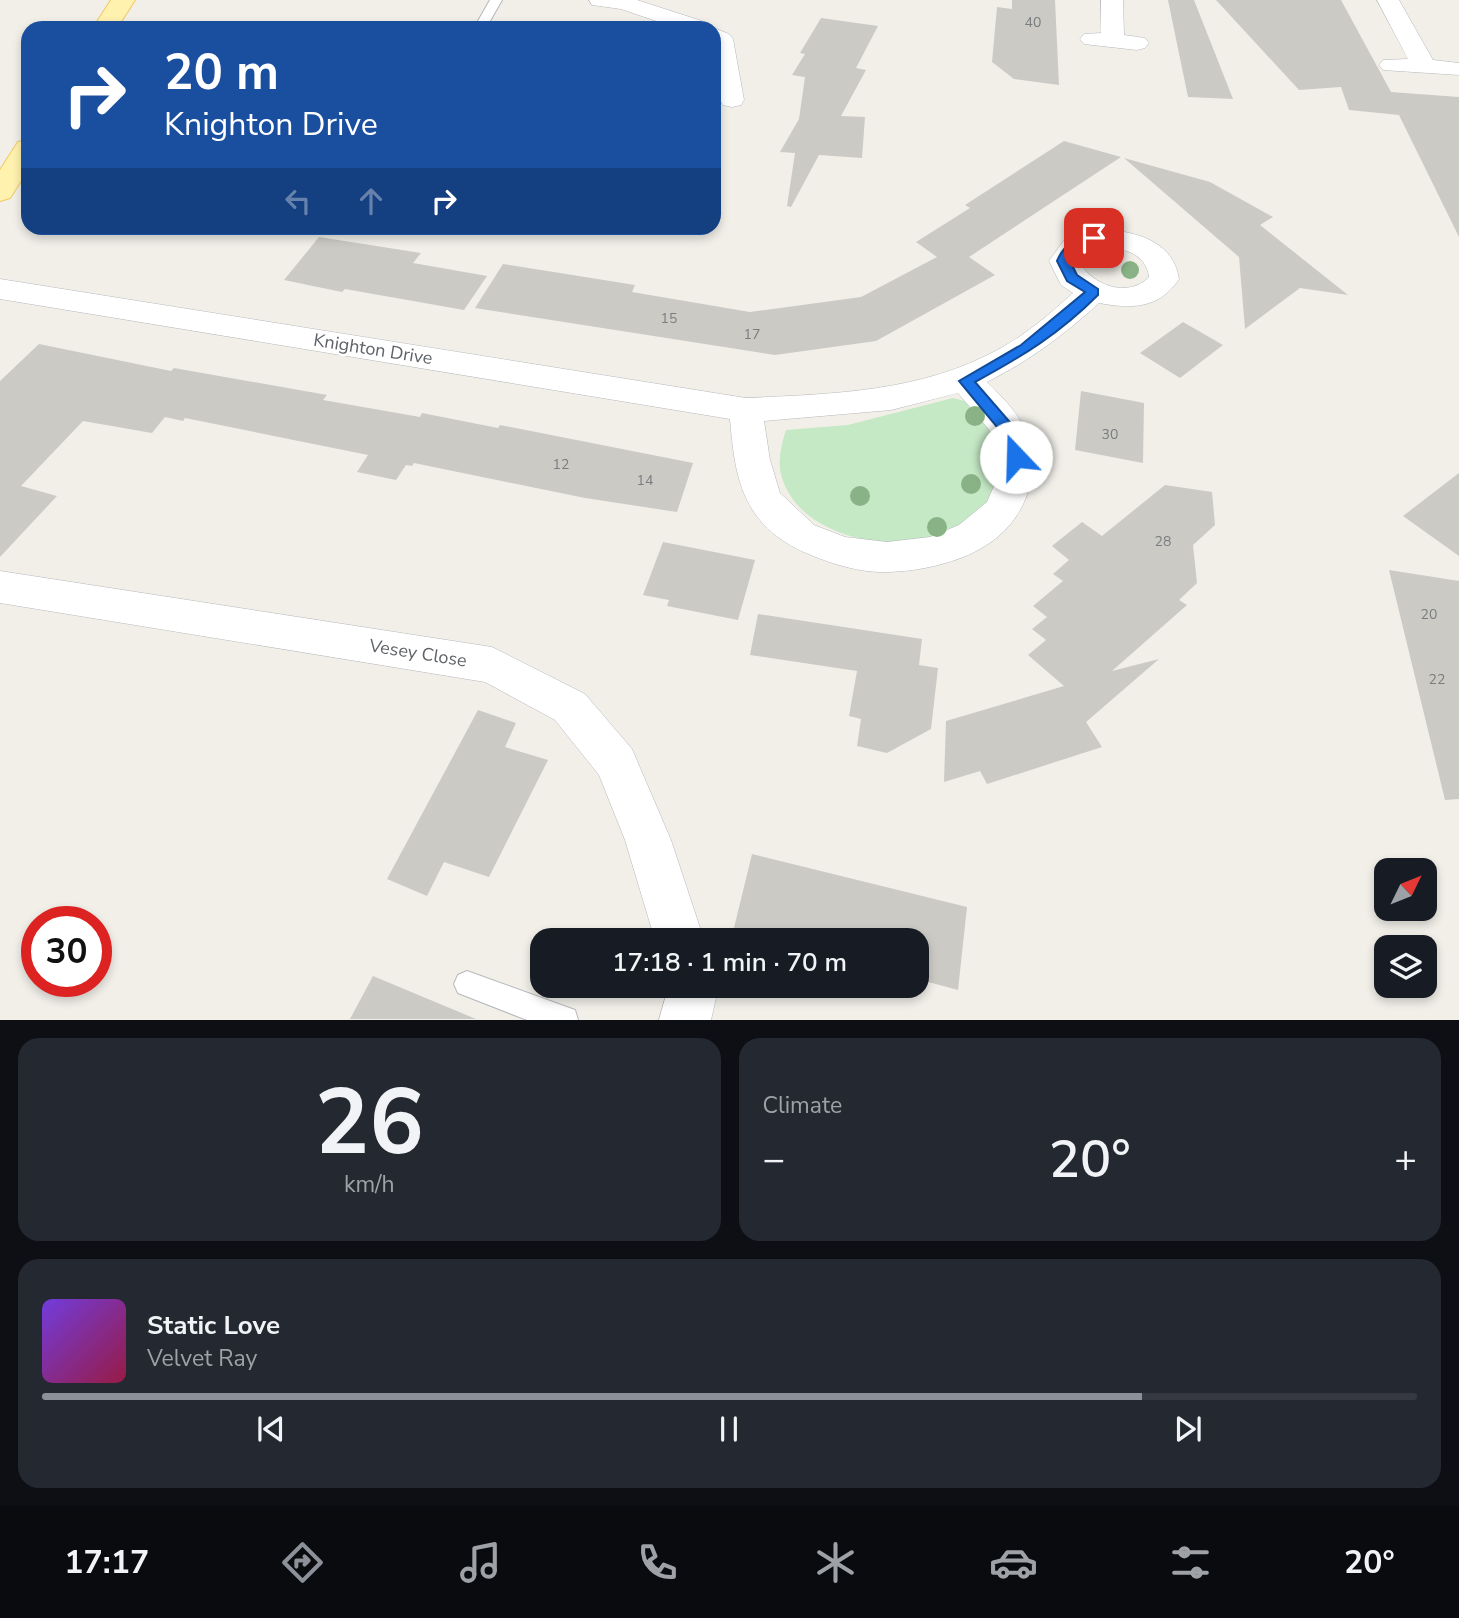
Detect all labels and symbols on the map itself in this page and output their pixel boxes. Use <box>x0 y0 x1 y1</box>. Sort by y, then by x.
house number: 40 <box>1025 13 1041 32</box>
pin <box>1064 208 1124 268</box>
house number: 15 <box>661 309 677 328</box>
house number: 17 <box>744 325 760 344</box>
street label: Knighton Drive <box>312 328 434 370</box>
position arrow <box>979 420 1053 494</box>
house number: 30 <box>1102 425 1118 444</box>
house number: 12 <box>553 455 569 474</box>
house number: 14 <box>637 471 653 490</box>
house number: 28 <box>1155 532 1171 551</box>
house number: 20 <box>1421 605 1437 624</box>
street label: Vesey Close <box>366 633 469 673</box>
house number: 22 <box>1429 670 1445 689</box>
north arrow <box>1374 858 1437 920</box>
speed limit sign: 30 <box>21 906 112 997</box>

